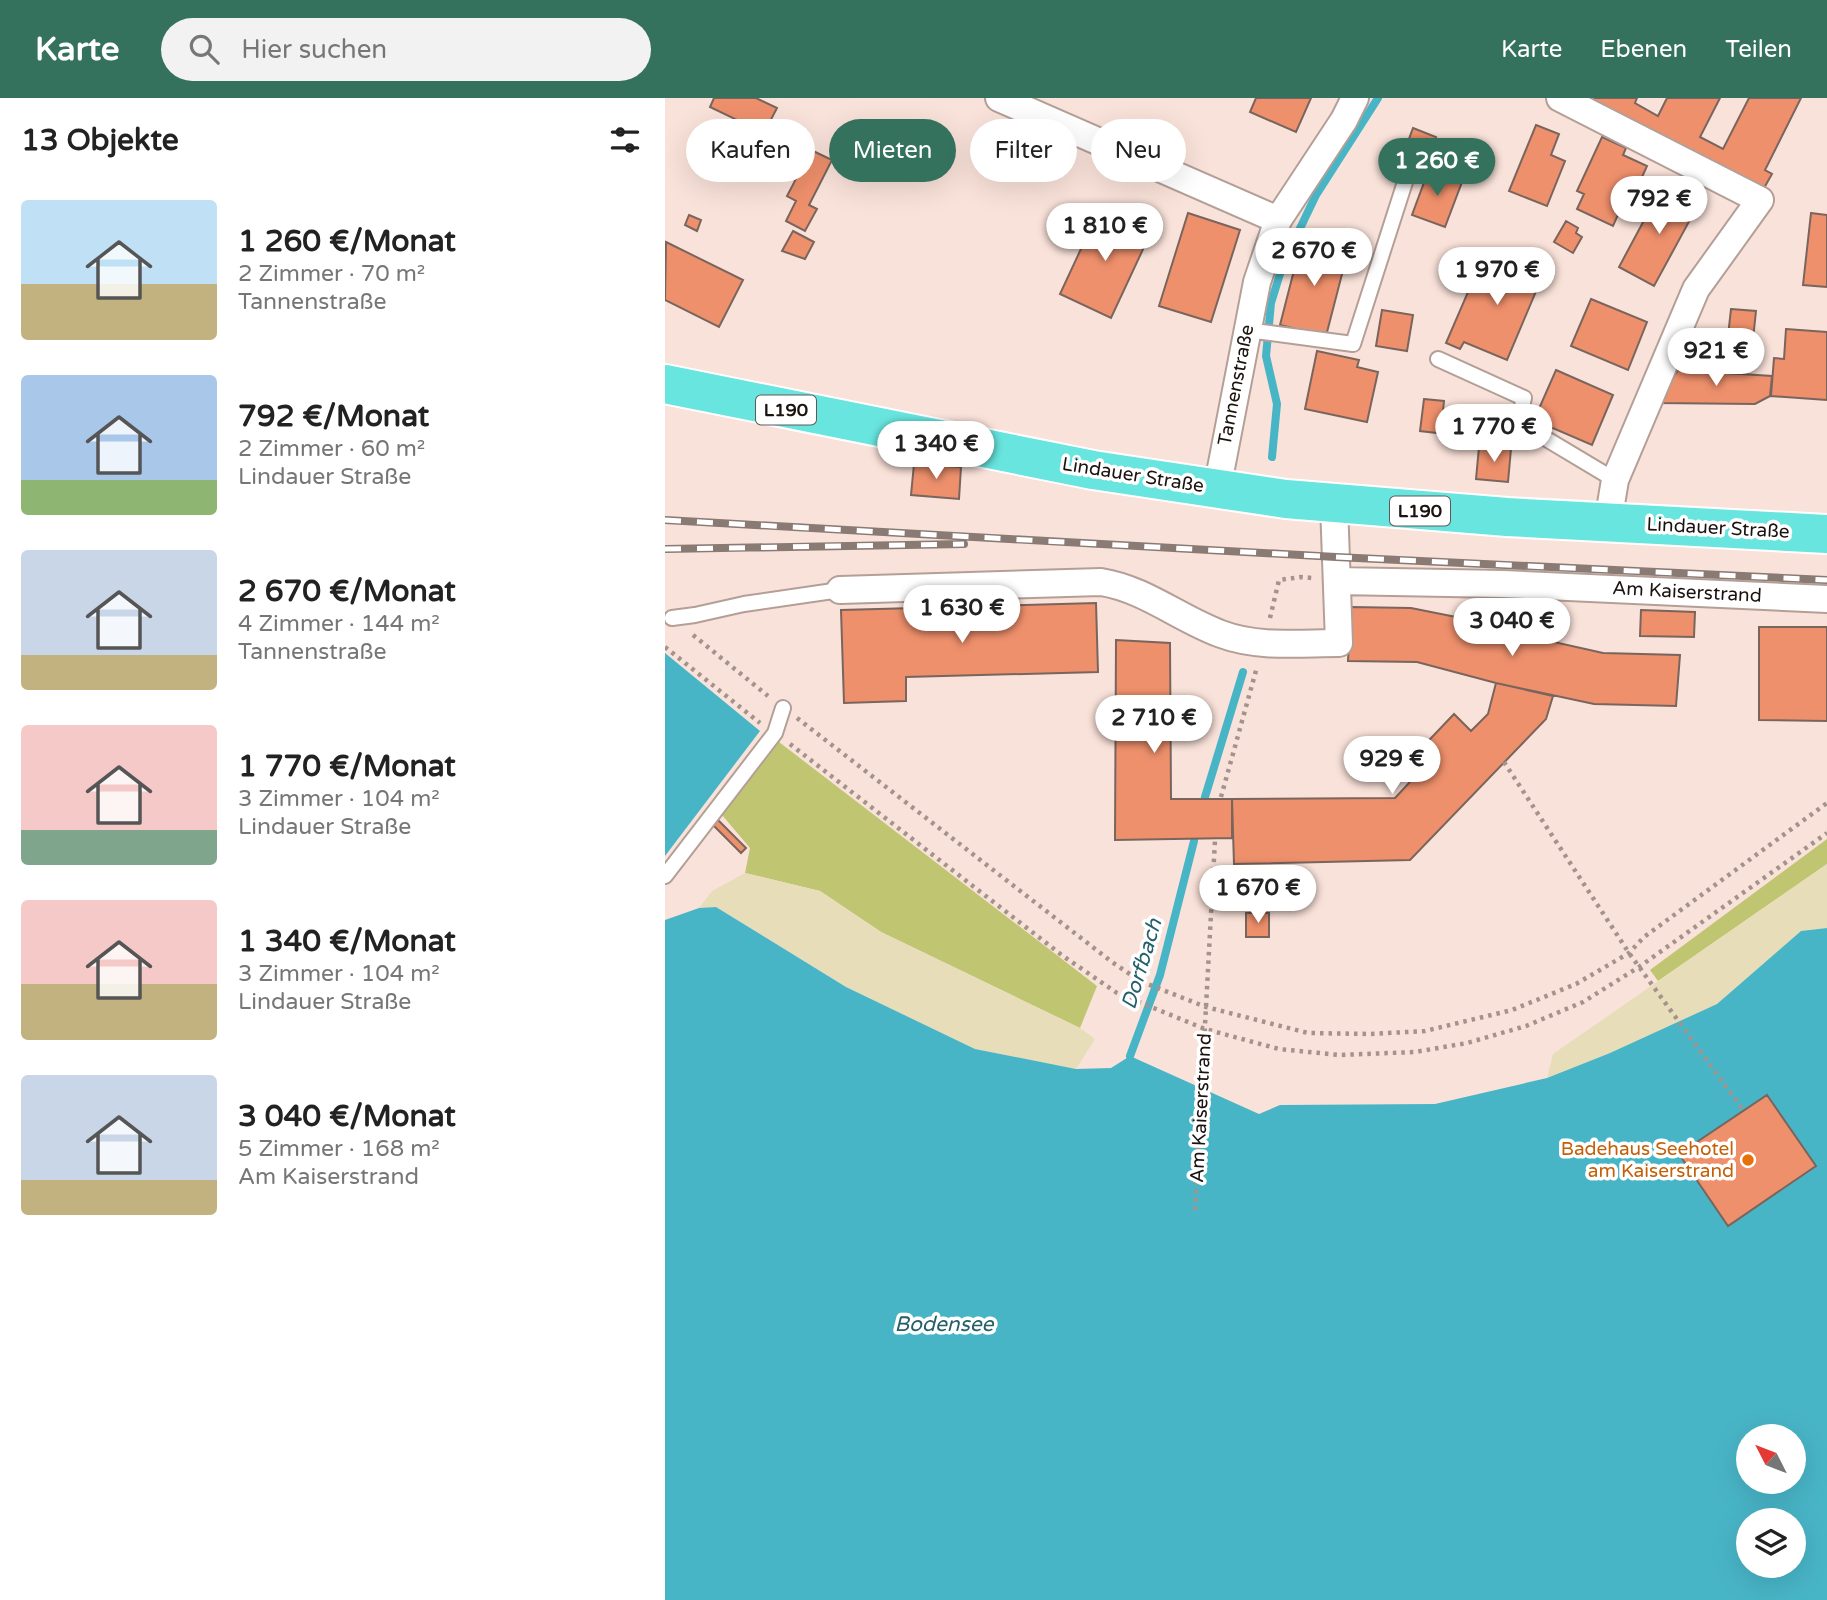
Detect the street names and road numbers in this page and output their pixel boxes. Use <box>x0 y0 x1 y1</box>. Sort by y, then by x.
street label: Tannenstraße <box>1213 323 1259 447</box>
road number: L190 <box>756 396 816 424</box>
street label: Lindauer Straße <box>1061 453 1205 497</box>
road number: L190 <box>1390 496 1450 526</box>
street label: Lindauer Straße <box>1646 513 1790 543</box>
street label: Am Kaiserstrand <box>1612 577 1762 607</box>
street label: Am Kaiserstrand <box>1186 1033 1216 1183</box>

